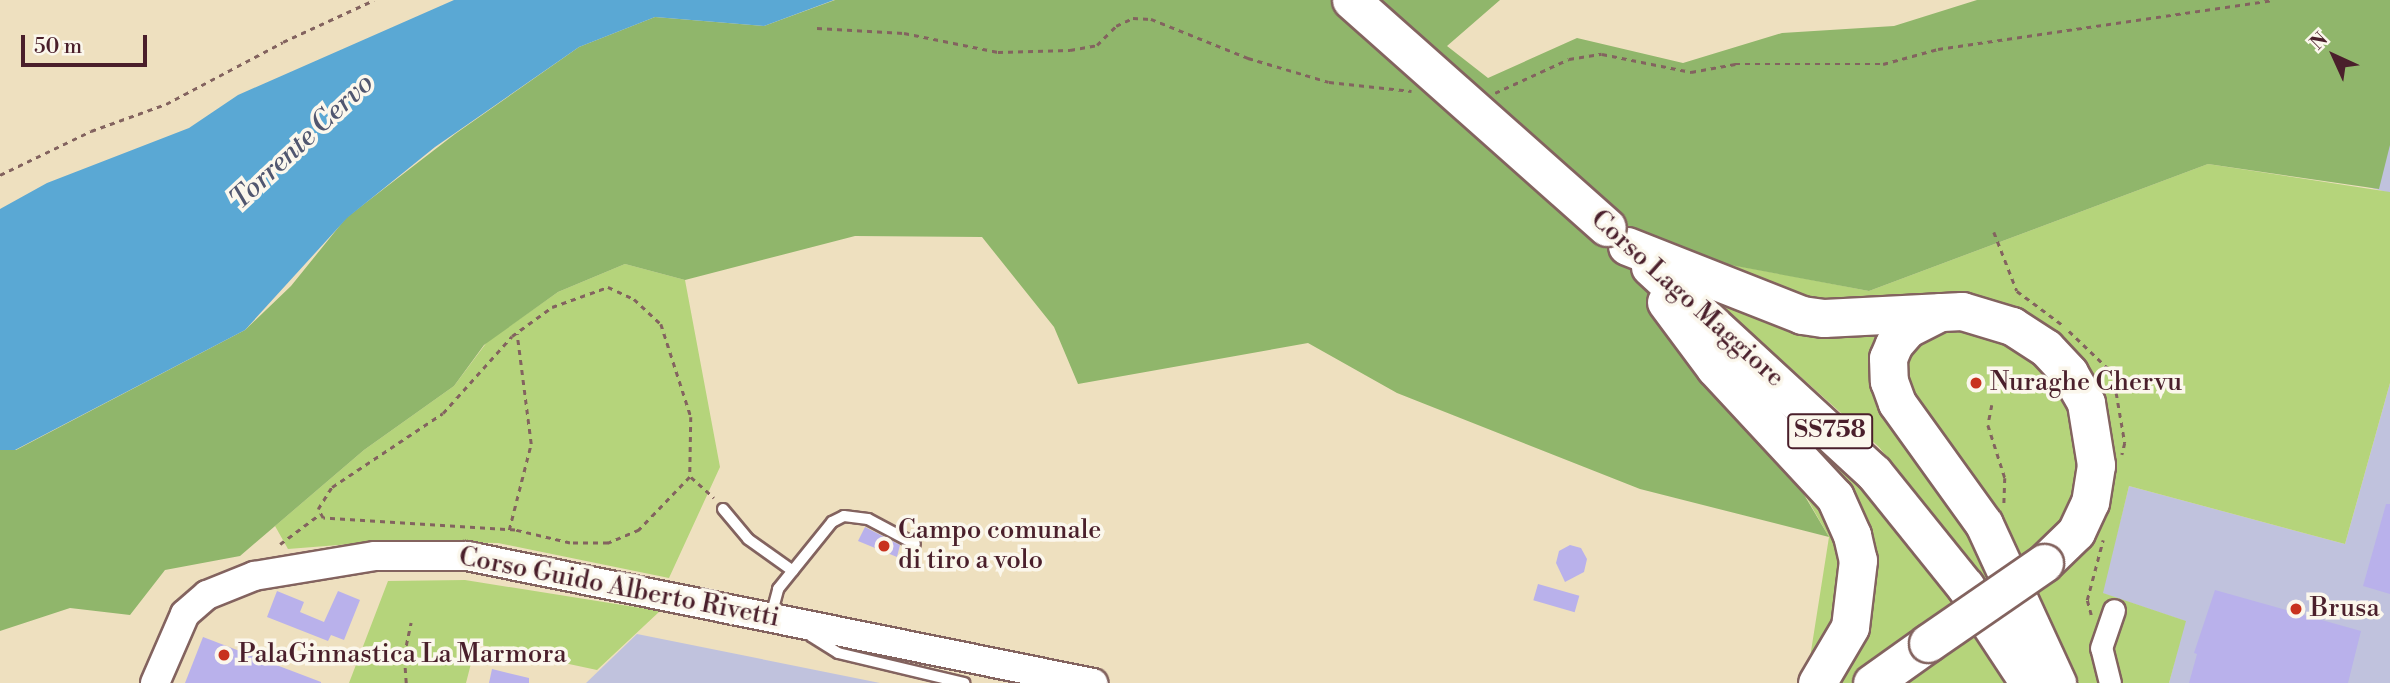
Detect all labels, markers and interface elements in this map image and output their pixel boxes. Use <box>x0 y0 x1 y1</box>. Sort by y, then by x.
scale bar <box>24 21 150 65</box>
north arrow <box>2299 21 2369 91</box>
text: N <box>2305 27 2333 55</box>
text: 50 m <box>34 34 82 60</box>
water label: Torrente Cervo <box>223 67 381 217</box>
street label: Corso Lago Maggiore <box>1584 204 1790 394</box>
place label: Nuraghe Chervu <box>1990 367 2182 399</box>
marker: Nuraghe Chervu <box>1968 375 1984 391</box>
road number: SS758 <box>1786 410 1874 452</box>
place label: Campo comunale di tiro a volo <box>898 515 1102 576</box>
marker: Campo comunale di tiro a volo <box>876 538 892 554</box>
street label: Corso Guido Alberto Rivetti <box>456 542 782 634</box>
place label: Brusa <box>2310 593 2380 625</box>
marker: Brusa <box>2288 601 2304 617</box>
place label: PalaGinnastica La Marmora <box>238 639 567 671</box>
marker: PalaGinnastica La Marmora <box>216 647 232 663</box>

